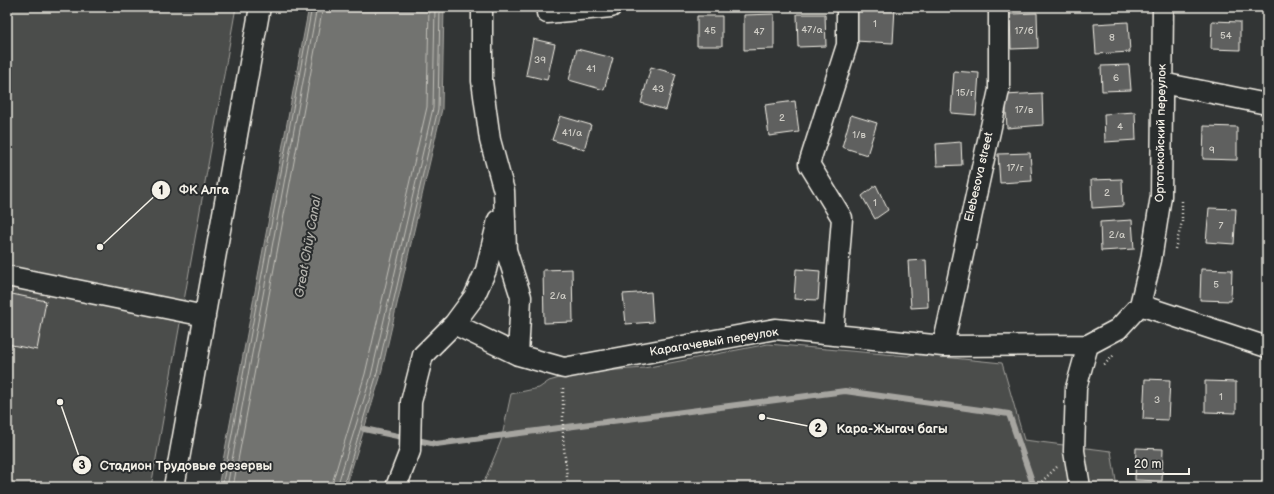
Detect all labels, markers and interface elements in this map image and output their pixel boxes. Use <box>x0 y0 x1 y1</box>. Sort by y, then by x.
house number: 1 <box>873 18 877 30</box>
house number: 47/а <box>801 24 823 36</box>
house number: 45 <box>704 25 716 37</box>
house number: 17/б <box>1015 25 1034 37</box>
house number: 47 <box>753 26 765 38</box>
house number: 54 <box>1220 30 1232 42</box>
house number: 8 <box>1109 32 1115 44</box>
house number: 39 <box>534 54 546 66</box>
house number: 41 <box>586 63 596 75</box>
street label: Ортотокойский переулок <box>1152 63 1170 202</box>
house number: 6 <box>1113 72 1119 84</box>
house number: 43 <box>652 83 664 95</box>
house number: 15/г <box>956 87 974 99</box>
house number: 17/в <box>1015 104 1034 116</box>
house number: 2 <box>779 112 785 124</box>
house number: 4 <box>1117 121 1123 133</box>
house number: 41/а <box>562 127 582 139</box>
house number: 1/в <box>852 129 867 141</box>
street label: Elebesova street <box>961 130 997 223</box>
house number: 9 <box>1209 144 1215 156</box>
house number: 17/г <box>1006 162 1024 174</box>
callout: ФК Алга <box>151 177 237 202</box>
text: ФК Алга <box>179 182 229 198</box>
text: 1 <box>158 183 164 198</box>
house number: 2 <box>1104 187 1110 199</box>
water label: Great Chüy Canal <box>291 194 325 299</box>
house number: 1 <box>873 197 877 209</box>
house number: 7 <box>1219 220 1224 232</box>
house number: 2/а <box>1109 229 1125 241</box>
house number: 5 <box>1213 279 1219 291</box>
house number: 2/а <box>550 290 566 302</box>
street label: Карагачевый переулок <box>649 324 780 360</box>
house number: 1 <box>1219 391 1223 403</box>
house number: 3 <box>1154 394 1160 406</box>
callout: Кара-Жыгач багы <box>808 416 955 441</box>
text: 2 <box>814 421 822 436</box>
text: Кара-Жыгач багы <box>836 421 948 437</box>
scale bar <box>1128 450 1189 476</box>
callout: Стадион Трудовые резервы <box>72 453 281 478</box>
text: 20 m <box>1134 457 1161 472</box>
text: 3 <box>78 458 86 473</box>
text: Стадион Трудовые резервы <box>100 458 272 474</box>

